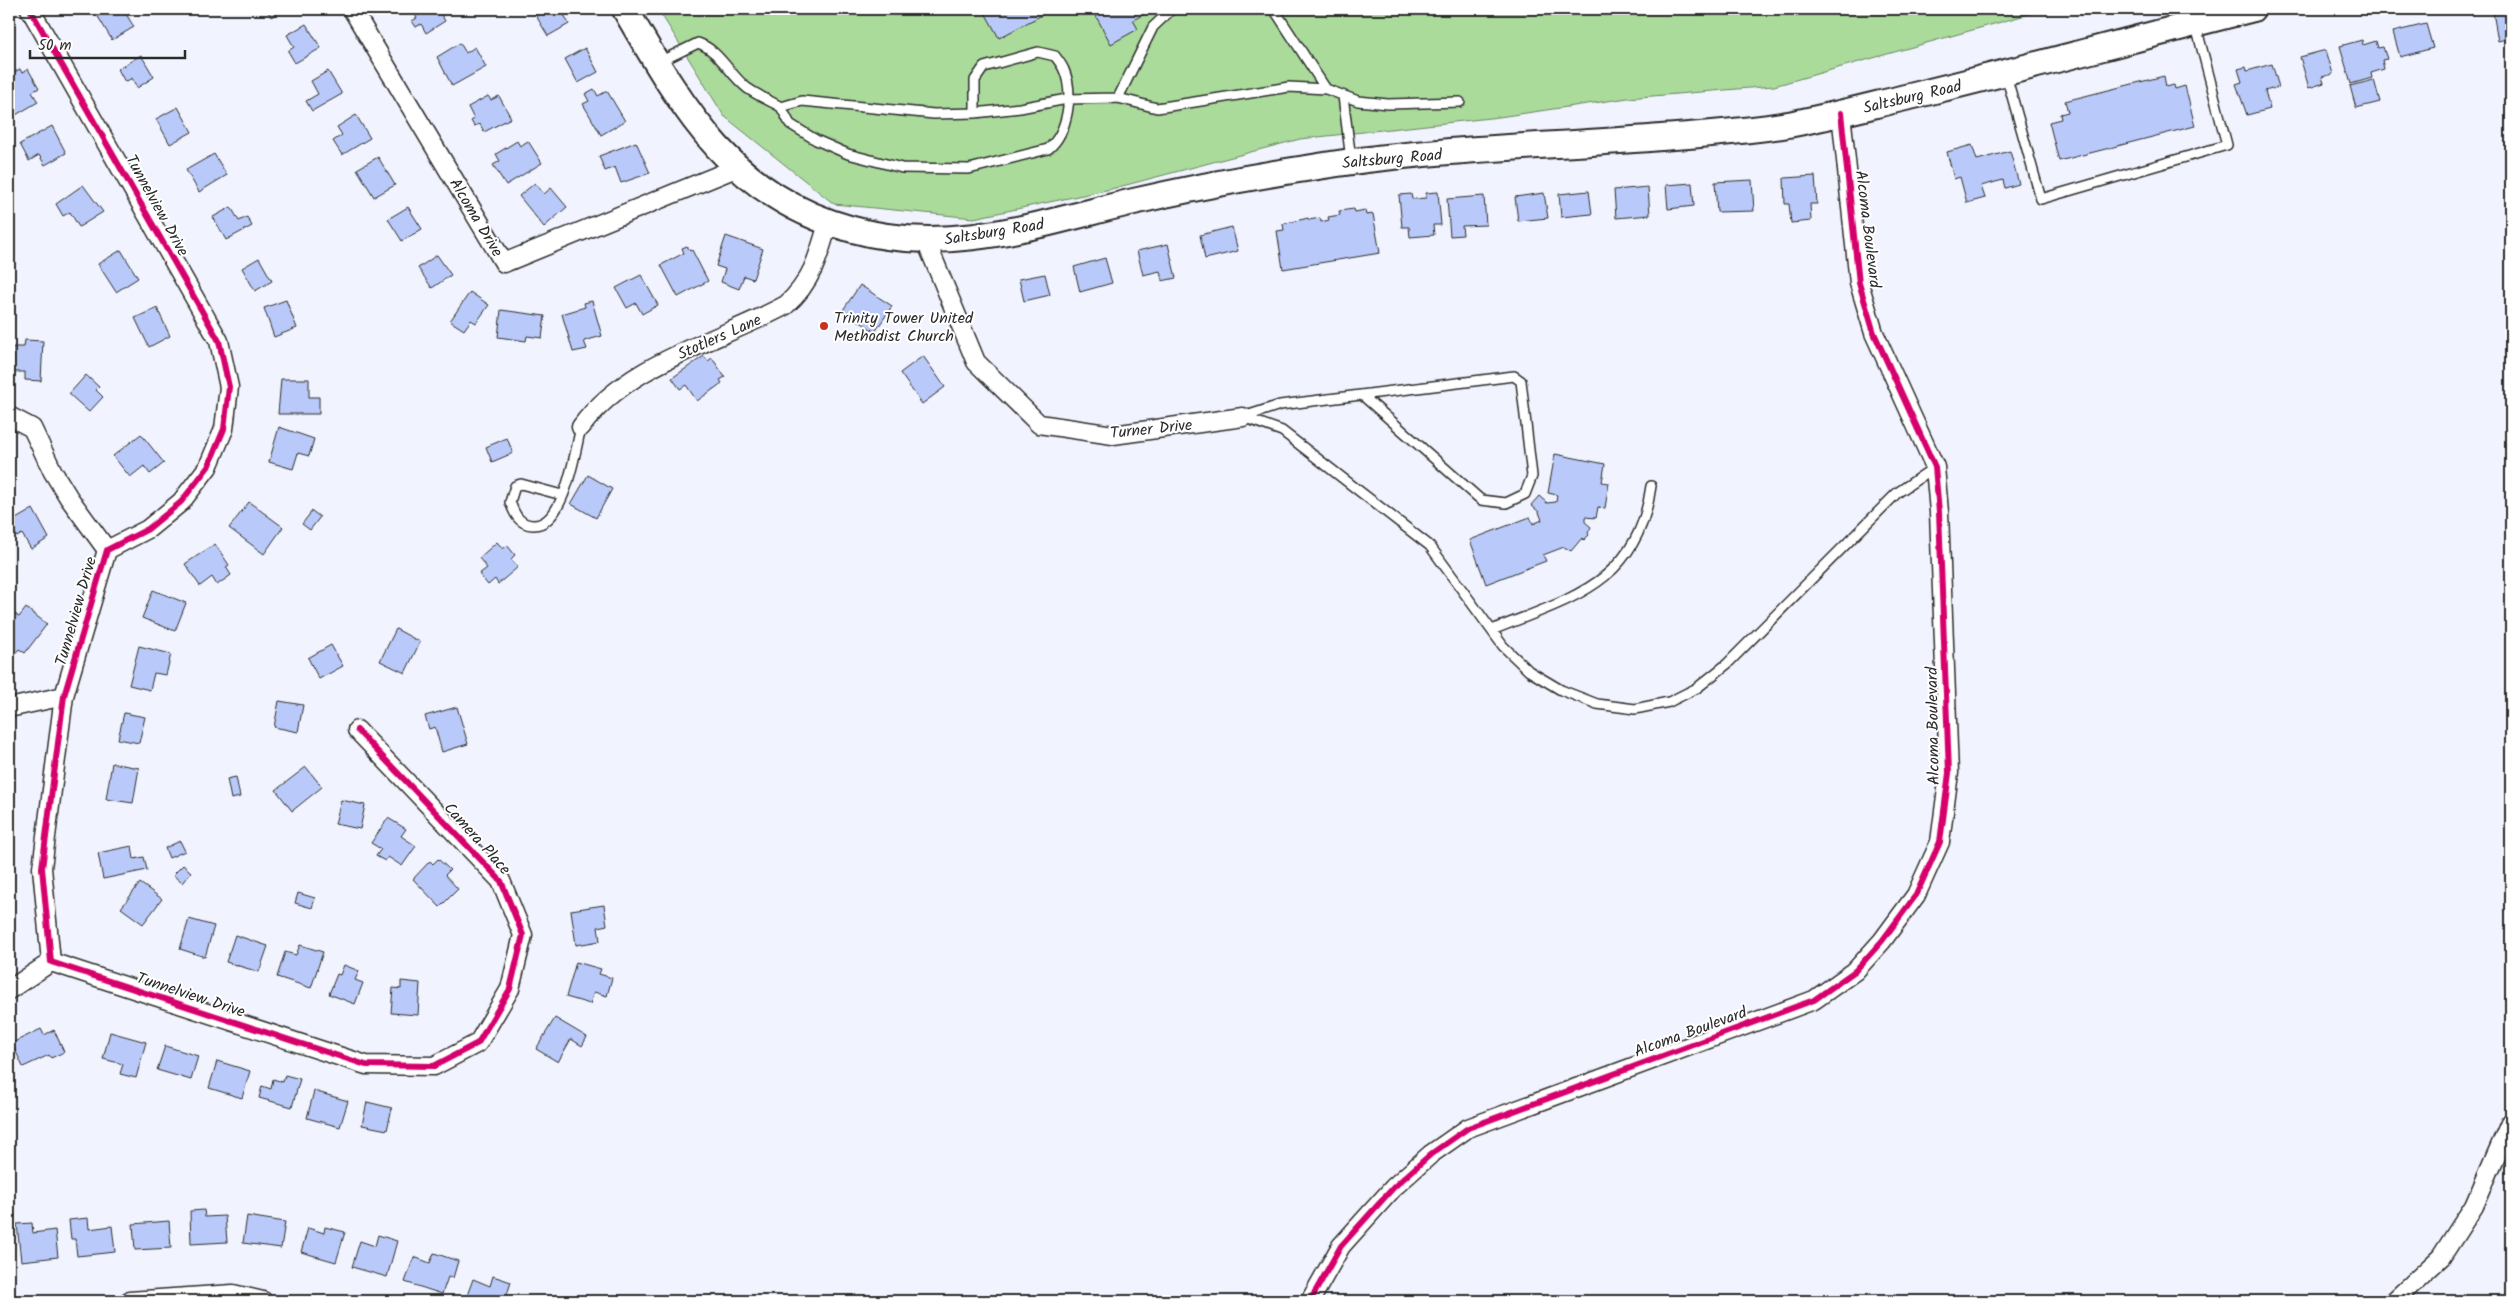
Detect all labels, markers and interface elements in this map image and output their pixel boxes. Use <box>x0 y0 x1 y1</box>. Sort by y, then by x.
scale bar <box>30 28 185 60</box>
text: 50 m <box>38 34 72 58</box>
street label: Saltsburg Road <box>1861 74 1965 121</box>
street label: Saltsburg Road <box>1341 143 1444 176</box>
street label: Tunnelview Drive <box>118 150 195 261</box>
street label: Alcoma Boulevard <box>1848 169 1887 291</box>
street label: Alcoma Drive <box>442 174 509 262</box>
street label: Saltsburg Road <box>943 212 1047 253</box>
place label: Trinity Tower United Methodist Church <box>834 306 974 349</box>
street label: Stotlers Lane <box>674 308 766 367</box>
marker: Trinity Tower United Methodist Church <box>818 320 830 332</box>
street label: Turner Drive <box>1109 413 1193 446</box>
street label: Tunnelview Drive <box>49 554 104 669</box>
street label: Alcoma Boulevard <box>1920 666 1947 785</box>
street label: Camera Place <box>437 797 517 881</box>
street label: Tunnelview Drive <box>133 966 248 1025</box>
street label: Alcoma Boulevard <box>1631 1000 1751 1064</box>

